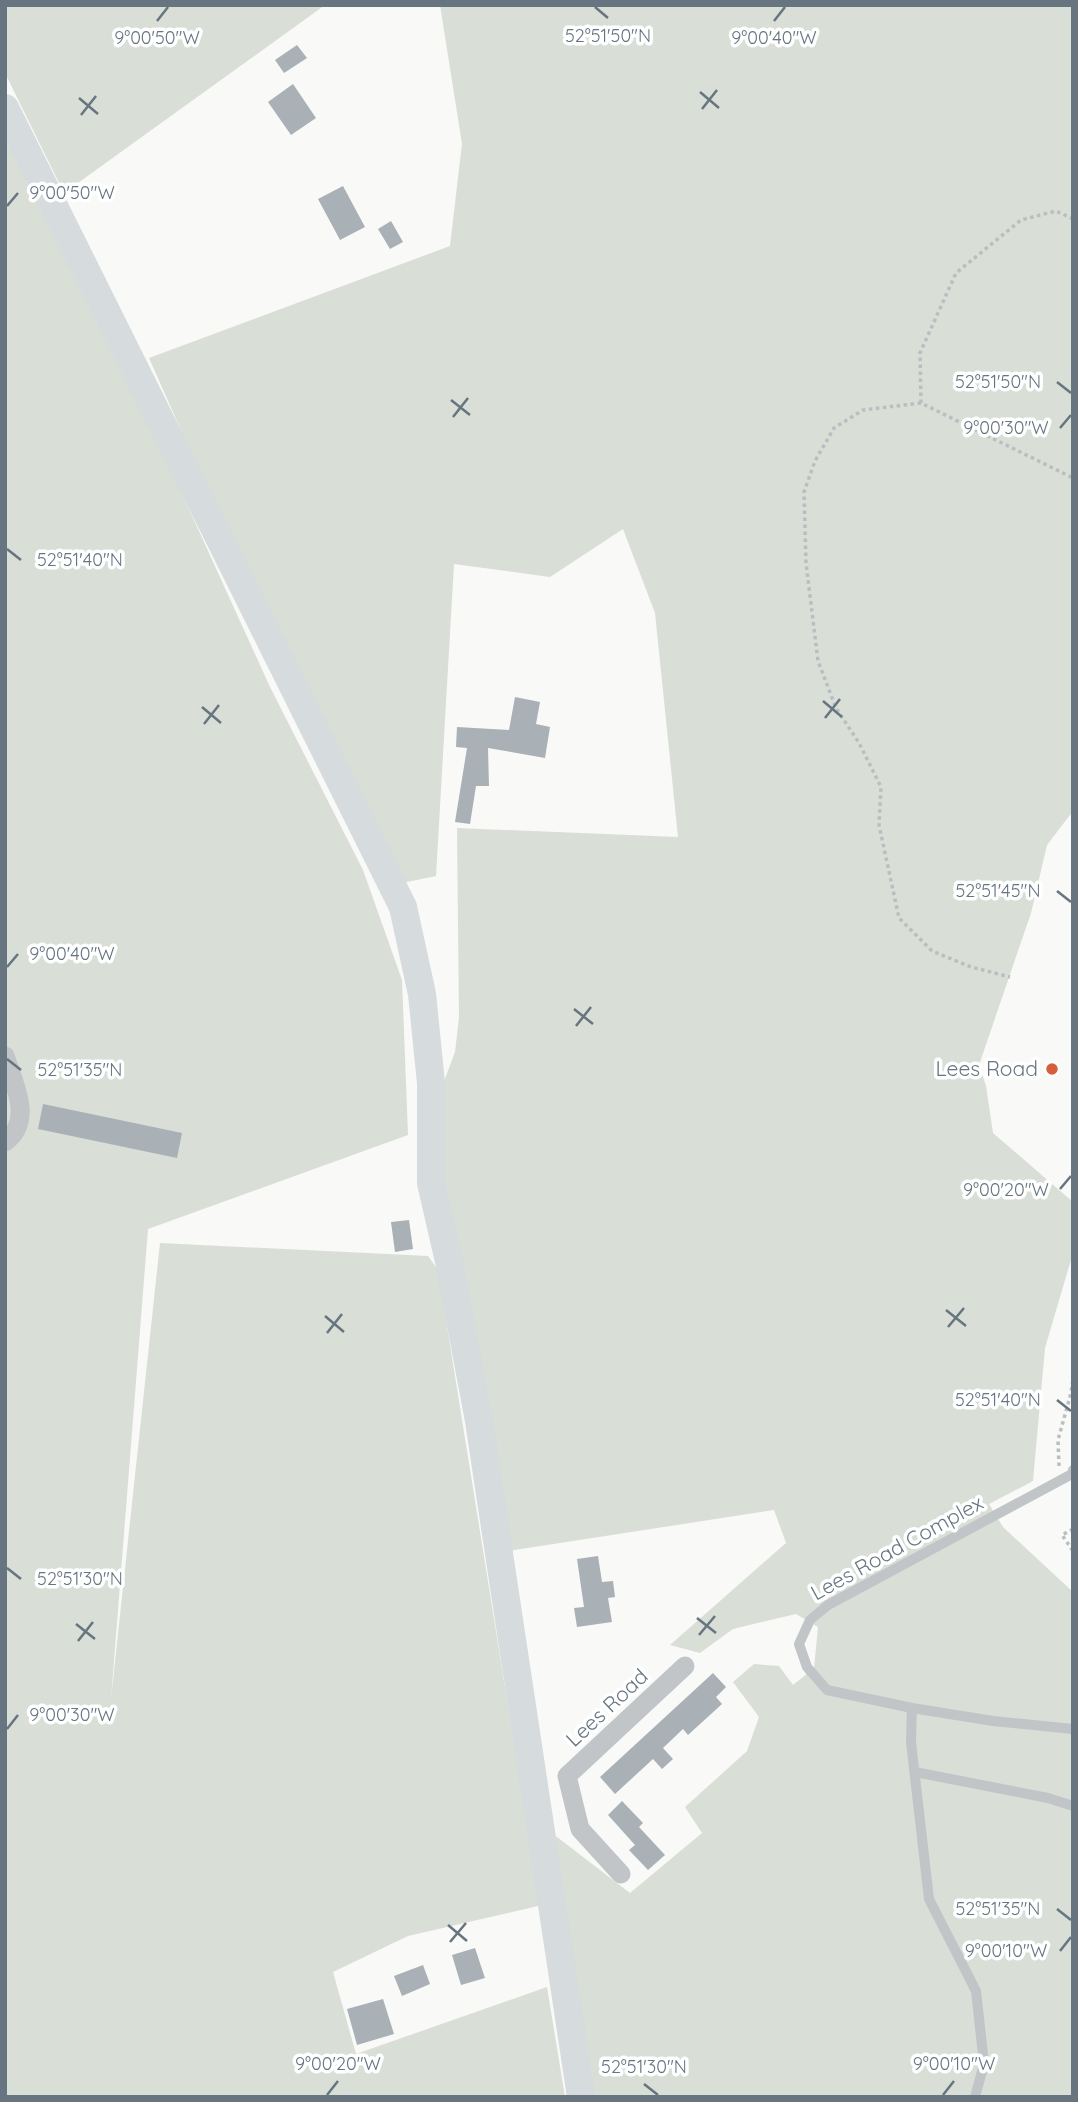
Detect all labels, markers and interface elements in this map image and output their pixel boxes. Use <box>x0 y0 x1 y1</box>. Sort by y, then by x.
text: 52°51'50"N <box>565 24 651 47</box>
text: 9°00'50"W <box>114 26 200 49</box>
text: 9°00'40"W <box>731 26 817 49</box>
text: 9°00'50"W <box>29 181 115 204</box>
text: 52°51'50"N <box>955 370 1041 393</box>
text: 9°00'30"W <box>963 416 1049 439</box>
text: 52°51'40"N <box>37 548 123 571</box>
text: 52°51'45"N <box>955 879 1041 902</box>
text: 9°00'40"W <box>29 942 115 965</box>
place label: Lees Road <box>935 1055 1038 1081</box>
text: 52°51'35"N <box>38 1058 122 1081</box>
marker: Lees Road <box>1044 1061 1060 1077</box>
text: 9°00'20"W <box>963 1178 1049 1201</box>
text: 52°51'40"N <box>955 1388 1041 1411</box>
street label: Lees Road Complex <box>806 1489 987 1605</box>
text: 52°51'30"N <box>37 1567 123 1590</box>
street label: Lees Road <box>560 1663 653 1752</box>
text: 9°00'30"W <box>29 1703 115 1726</box>
text: 52°51'35"N <box>956 1897 1040 1920</box>
text: 9°00'10"W <box>965 1939 1047 1962</box>
text: 9°00'20"W <box>295 2052 381 2075</box>
text: 9°00'10"W <box>913 2052 995 2075</box>
text: 52°51'30"N <box>601 2055 687 2078</box>

